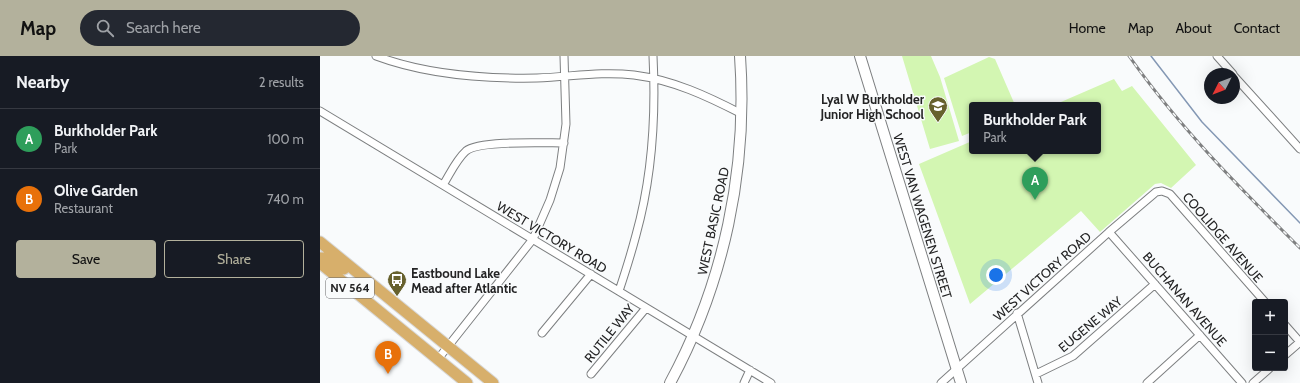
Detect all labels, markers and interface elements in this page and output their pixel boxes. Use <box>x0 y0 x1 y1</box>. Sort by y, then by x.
search box <box>80 10 360 46</box>
text: Map <box>20 17 56 40</box>
icon: search <box>94 17 116 39</box>
text: Search here <box>126 19 201 37</box>
text: Home <box>1069 19 1106 37</box>
text: Map <box>1128 19 1153 37</box>
text: About <box>1175 19 1212 37</box>
text: Contact <box>1234 19 1280 37</box>
north arrow <box>1204 68 1240 104</box>
text: Nearby <box>16 72 69 92</box>
text: 2 results <box>259 74 304 90</box>
place label: Lyal W Burkholder Junior High School <box>819 91 925 122</box>
school or university icon: Lyal W Burkholder Junior High School <box>927 95 949 123</box>
popup <box>969 102 1101 154</box>
text: Burkholder Park <box>983 111 1087 129</box>
text: Burkholder Park <box>54 122 158 140</box>
text: Park <box>983 129 1007 145</box>
text: A <box>25 131 33 147</box>
text: 100 m <box>267 131 304 147</box>
street label: WEST VAN WAGENEN STREET <box>890 131 956 301</box>
text: Park <box>54 140 77 156</box>
street label: WEST BASIC ROAD <box>694 166 732 276</box>
pin: A <box>1022 167 1048 200</box>
text: Olive Garden <box>54 182 138 200</box>
street label: COOLIDGE AVENUE <box>1179 189 1267 285</box>
text: B <box>25 191 33 207</box>
text: 740 m <box>267 191 304 207</box>
street label: WEST VICTORY ROAD <box>494 198 610 276</box>
text: Restaurant <box>54 200 113 216</box>
street label: WEST VICTORY ROAD <box>990 228 1094 324</box>
button: Save <box>16 240 156 278</box>
button: Share <box>164 240 304 278</box>
street label: BUCHANAN AVENUE <box>1140 249 1230 349</box>
place label: Eastbound Lake Mead after Atlantic <box>411 265 517 296</box>
your location <box>986 265 1006 285</box>
bus stop icon: Eastbound Lake Mead after Atlantic <box>386 269 408 297</box>
road number: NV 564 <box>326 278 374 298</box>
street label: EUGENE WAY <box>1055 292 1126 355</box>
map controls <box>1252 299 1288 371</box>
button: + <box>1252 299 1288 335</box>
street label: RUTILE WAY <box>581 300 638 365</box>
button: − <box>1252 335 1288 371</box>
pin: B <box>375 341 401 374</box>

